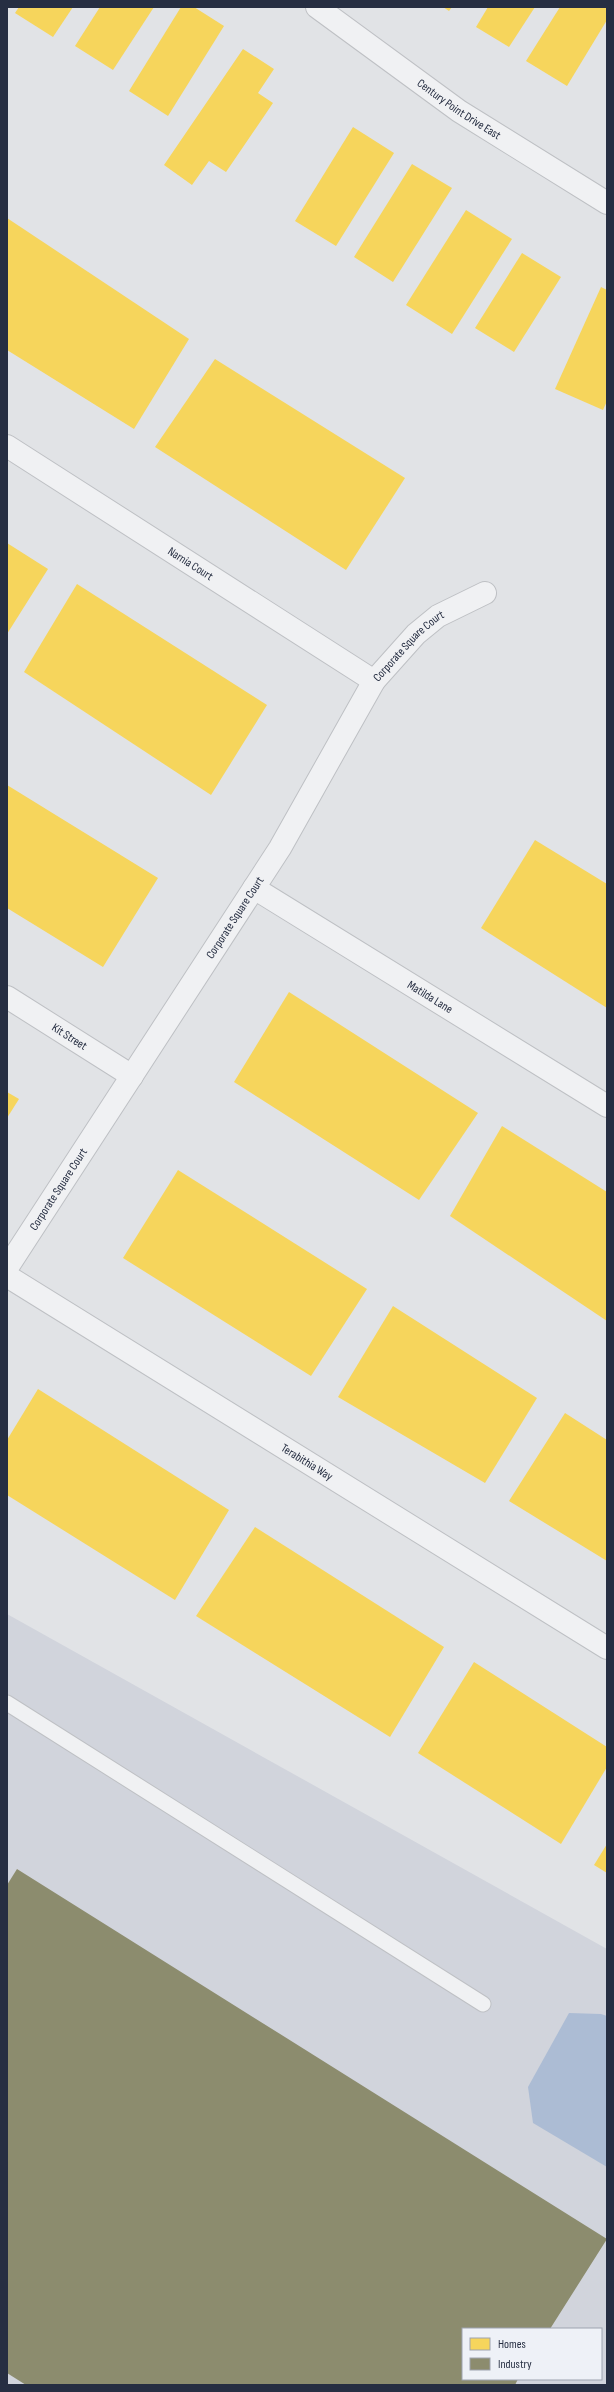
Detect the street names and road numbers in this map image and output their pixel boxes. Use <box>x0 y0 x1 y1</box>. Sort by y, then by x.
street label: Century Point Drive East <box>414 75 504 143</box>
street label: Narnia Court <box>165 543 216 584</box>
street label: Corporate Square Court <box>370 607 447 685</box>
street label: Corporate Square Court <box>203 873 267 962</box>
street label: Matilda Lane <box>405 977 456 1017</box>
street label: Kit Street <box>49 1020 90 1053</box>
street label: Corporate Square Court <box>26 1145 91 1233</box>
street label: Terabithia Way <box>278 1440 336 1484</box>

